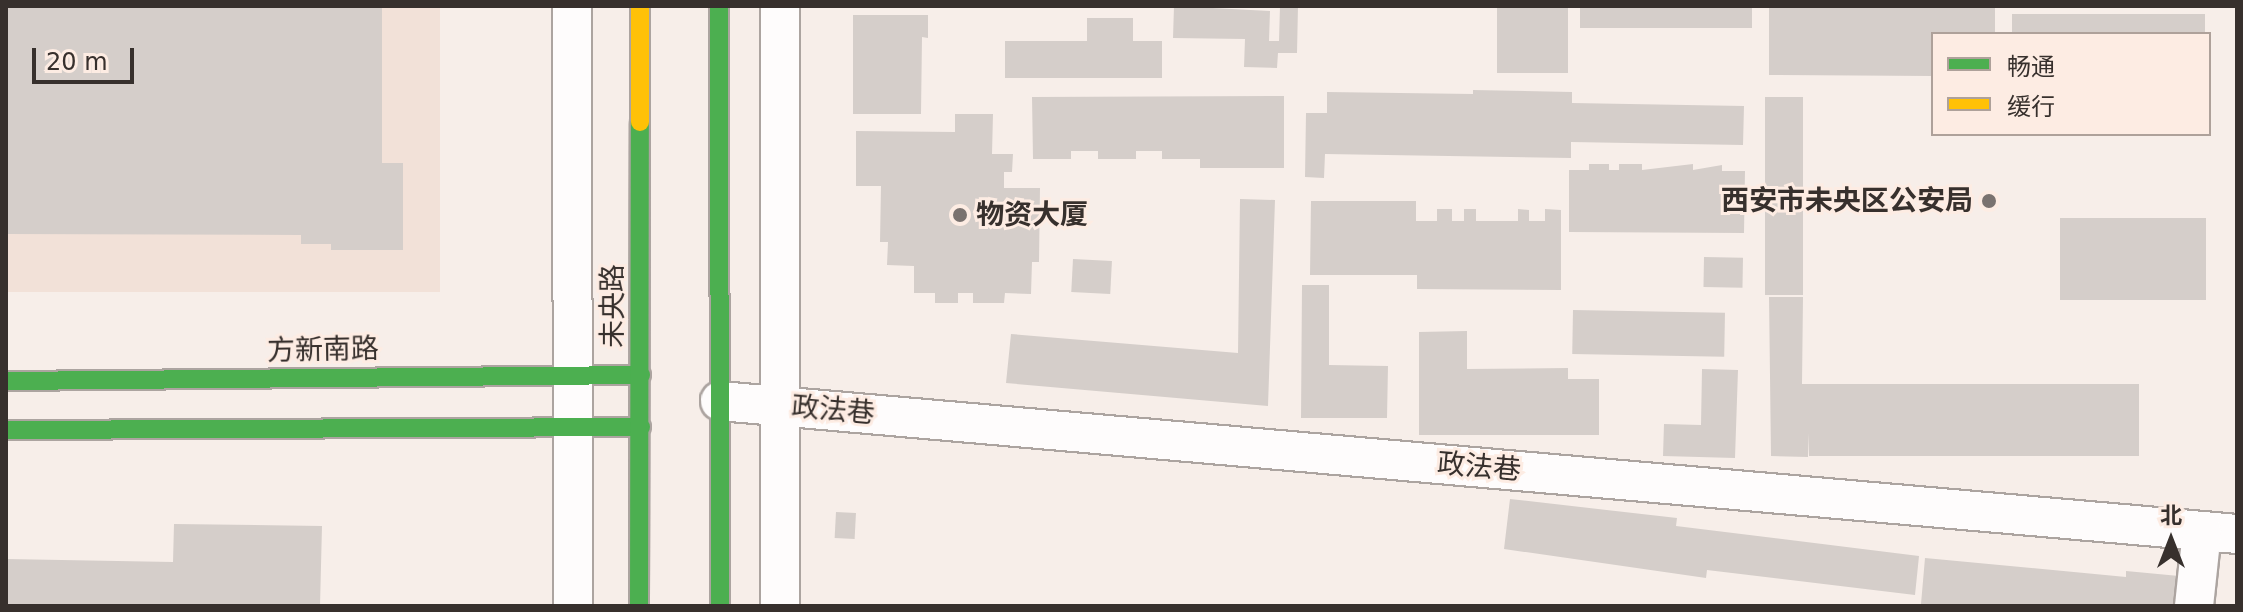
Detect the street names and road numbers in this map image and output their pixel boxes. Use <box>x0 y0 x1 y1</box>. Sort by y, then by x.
street label: 未央路 <box>596 264 630 348</box>
street label: 方新南路 <box>267 332 379 368</box>
street label: 政法巷 <box>790 390 876 430</box>
street label: 政法巷 <box>1436 447 1522 487</box>

